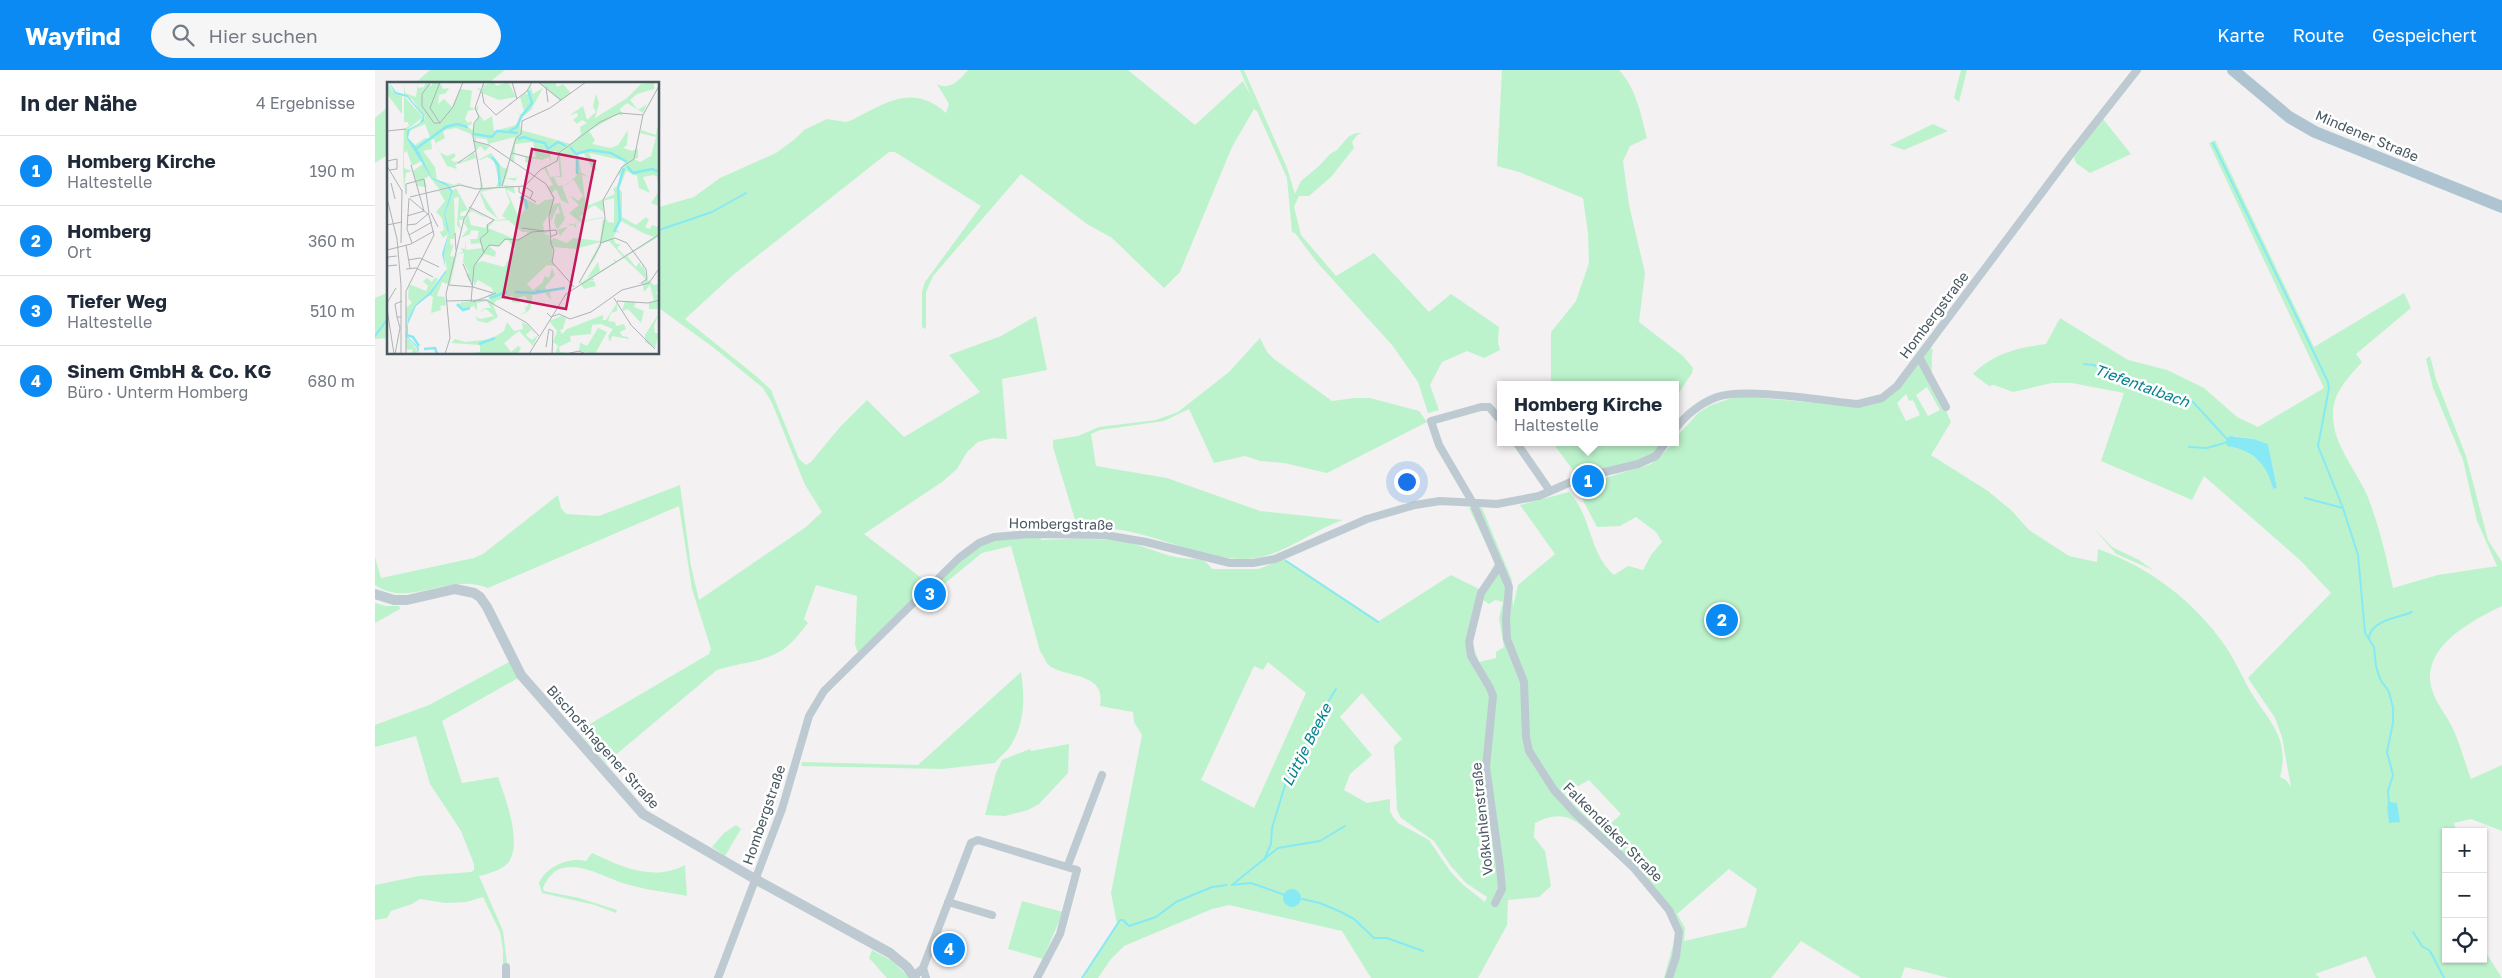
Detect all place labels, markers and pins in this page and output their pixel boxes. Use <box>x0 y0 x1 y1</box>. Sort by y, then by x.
pin: 1 <box>1572 462 1604 500</box>
pin: 3 <box>914 575 946 613</box>
pin: 2 <box>1706 601 1738 639</box>
pin: 4 <box>933 930 965 968</box>

